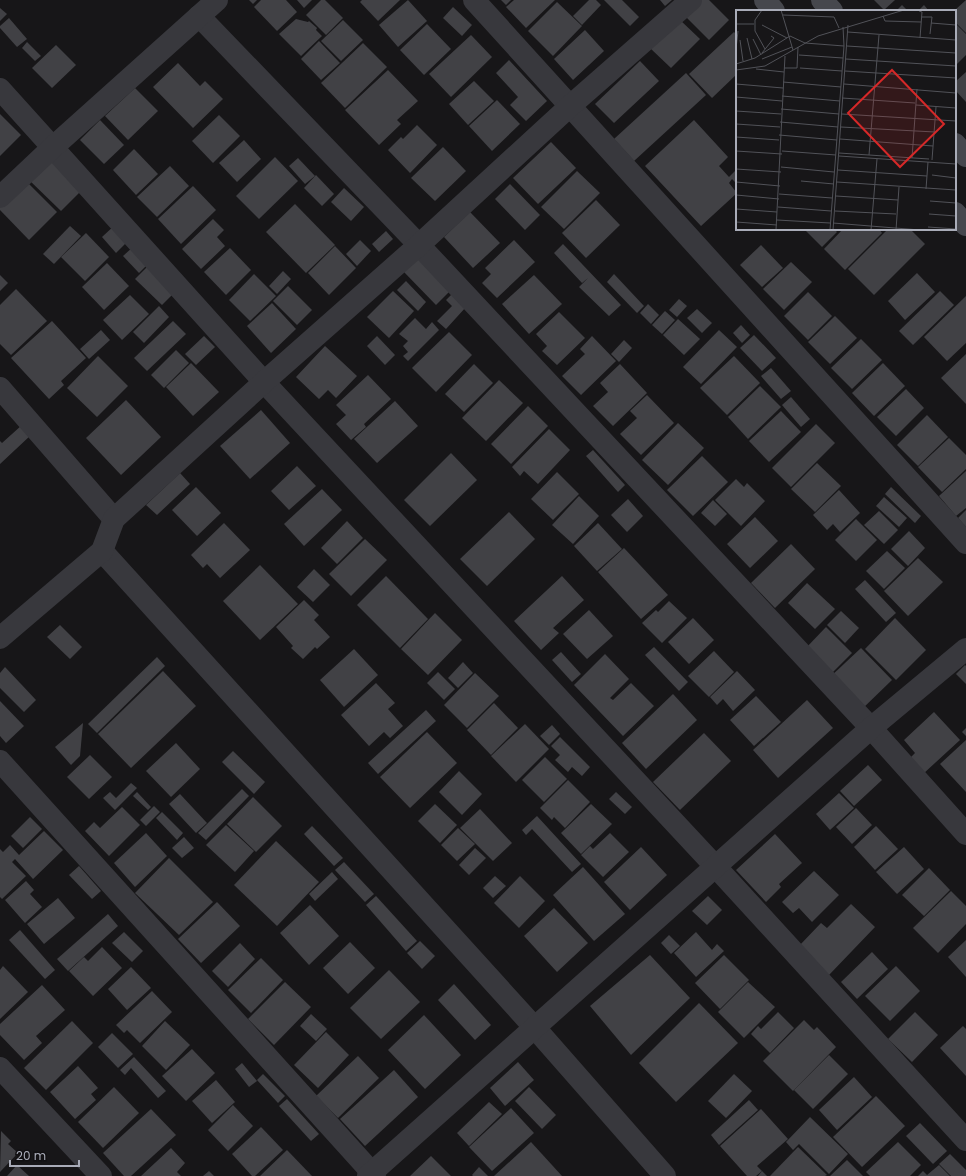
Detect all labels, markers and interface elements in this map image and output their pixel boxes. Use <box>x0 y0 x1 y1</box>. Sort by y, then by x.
inset map <box>736 10 956 230</box>
scale bar <box>10 1142 79 1168</box>
text: 20 m <box>16 1147 46 1164</box>

